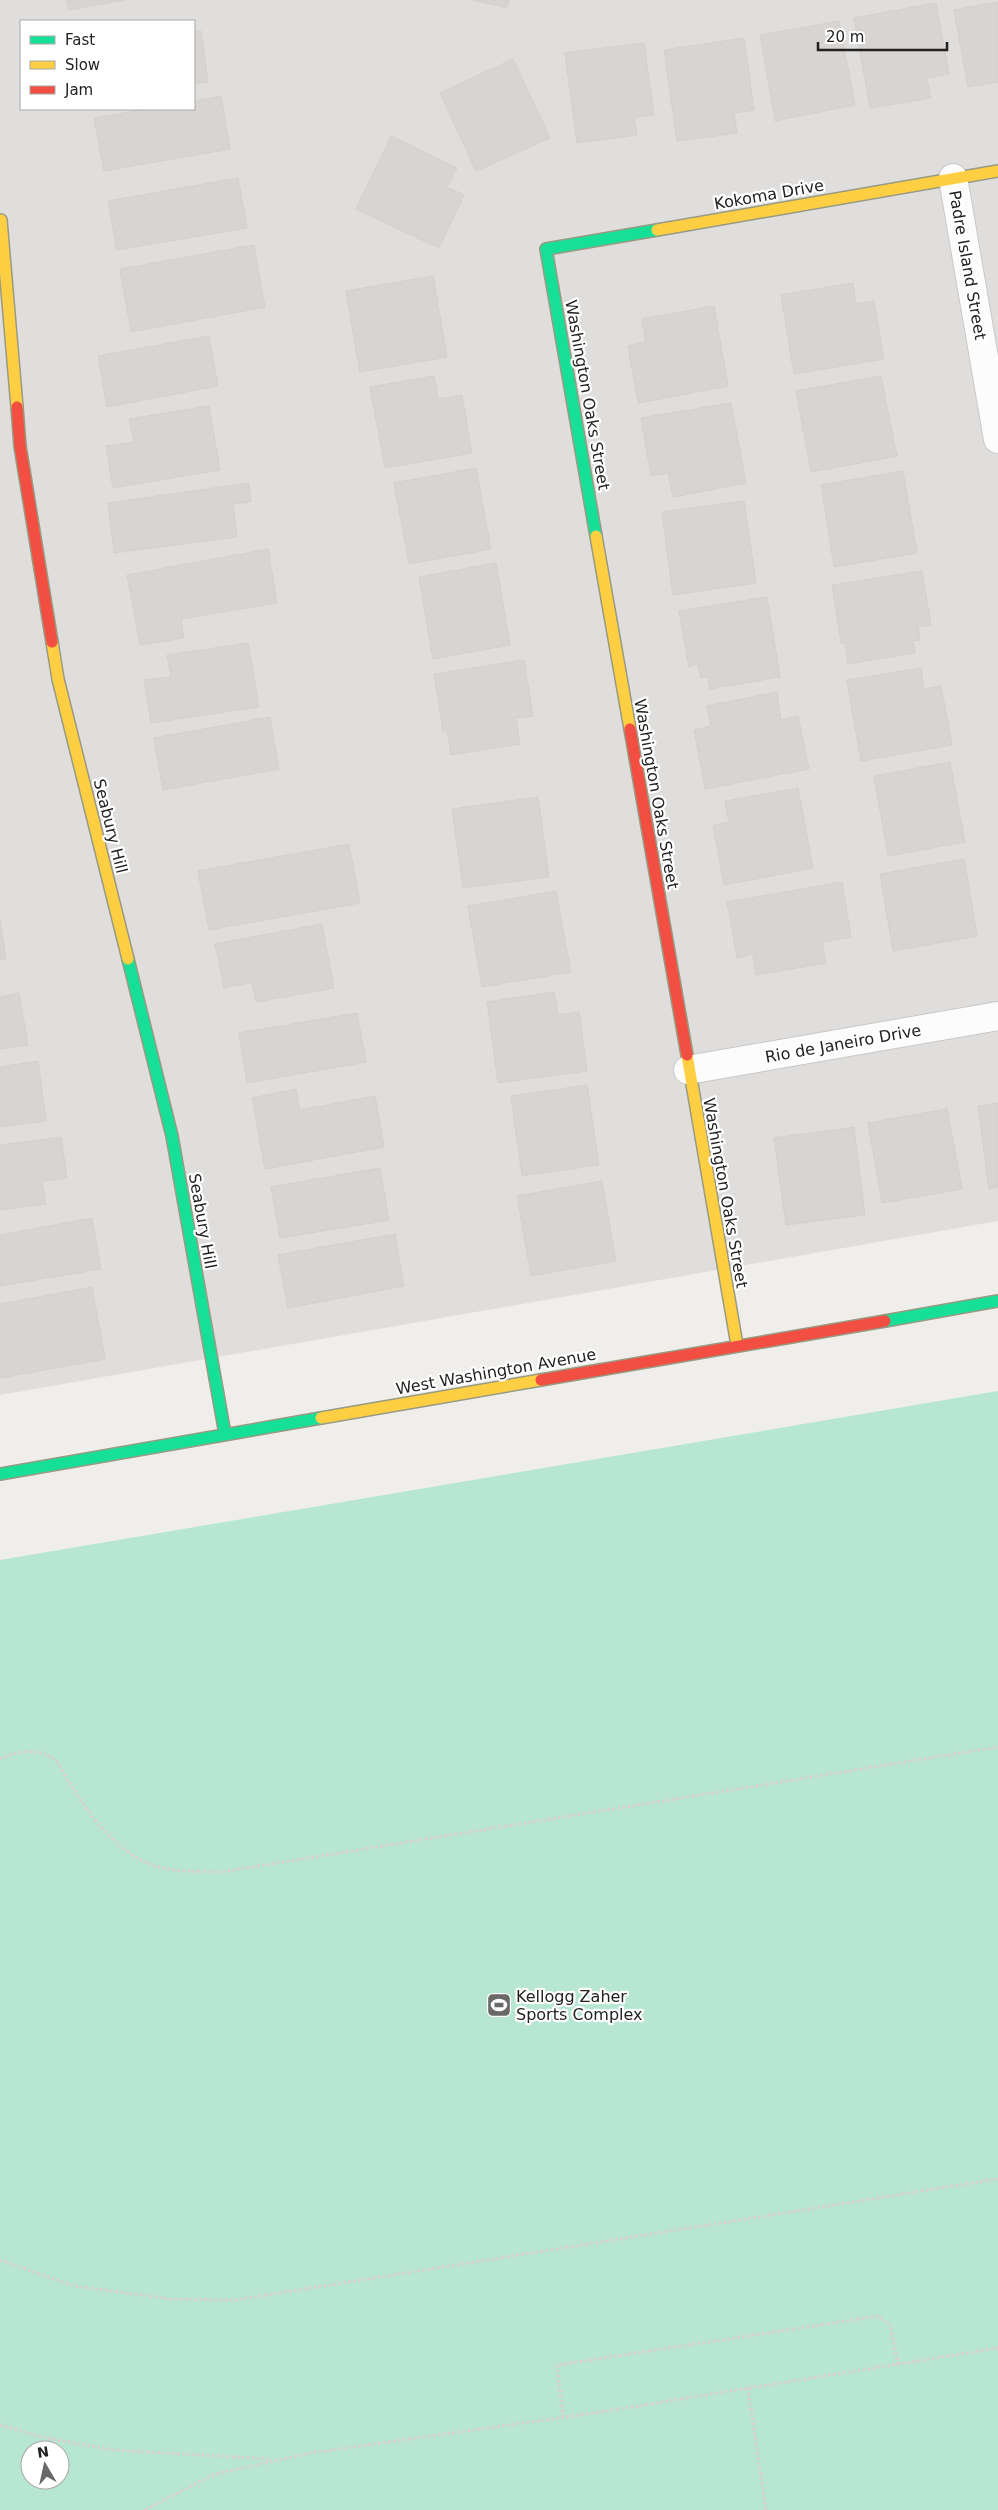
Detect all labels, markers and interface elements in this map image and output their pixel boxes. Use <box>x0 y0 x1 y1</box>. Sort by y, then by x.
legend <box>20 20 195 110</box>
scale bar <box>818 20 947 52</box>
text: 20 m <box>826 28 864 46</box>
text: Fast <box>65 31 95 49</box>
text: Slow <box>65 56 100 74</box>
text: Jam <box>64 81 93 99</box>
street label: Kokoma Drive <box>713 175 825 213</box>
street label: Padre Island Street <box>945 189 990 341</box>
street label: Washington Oaks Street <box>561 298 614 492</box>
street label: Washington Oaks Street <box>630 697 683 891</box>
street label: Seabury Hill <box>90 777 131 875</box>
street label: Rio de Janeiro Drive <box>764 1020 923 1067</box>
street label: Washington Oaks Street <box>699 1096 752 1290</box>
street label: Seabury Hill <box>185 1172 220 1270</box>
street label: West Washington Avenue <box>394 1345 598 1398</box>
place label: Kellogg Zaher Sports Complex <box>516 1987 643 2024</box>
sports icon: Kellogg Zaher Sports Complex <box>486 1992 512 2018</box>
north arrow <box>20 2440 70 2490</box>
text: N <box>36 2443 50 2461</box>

